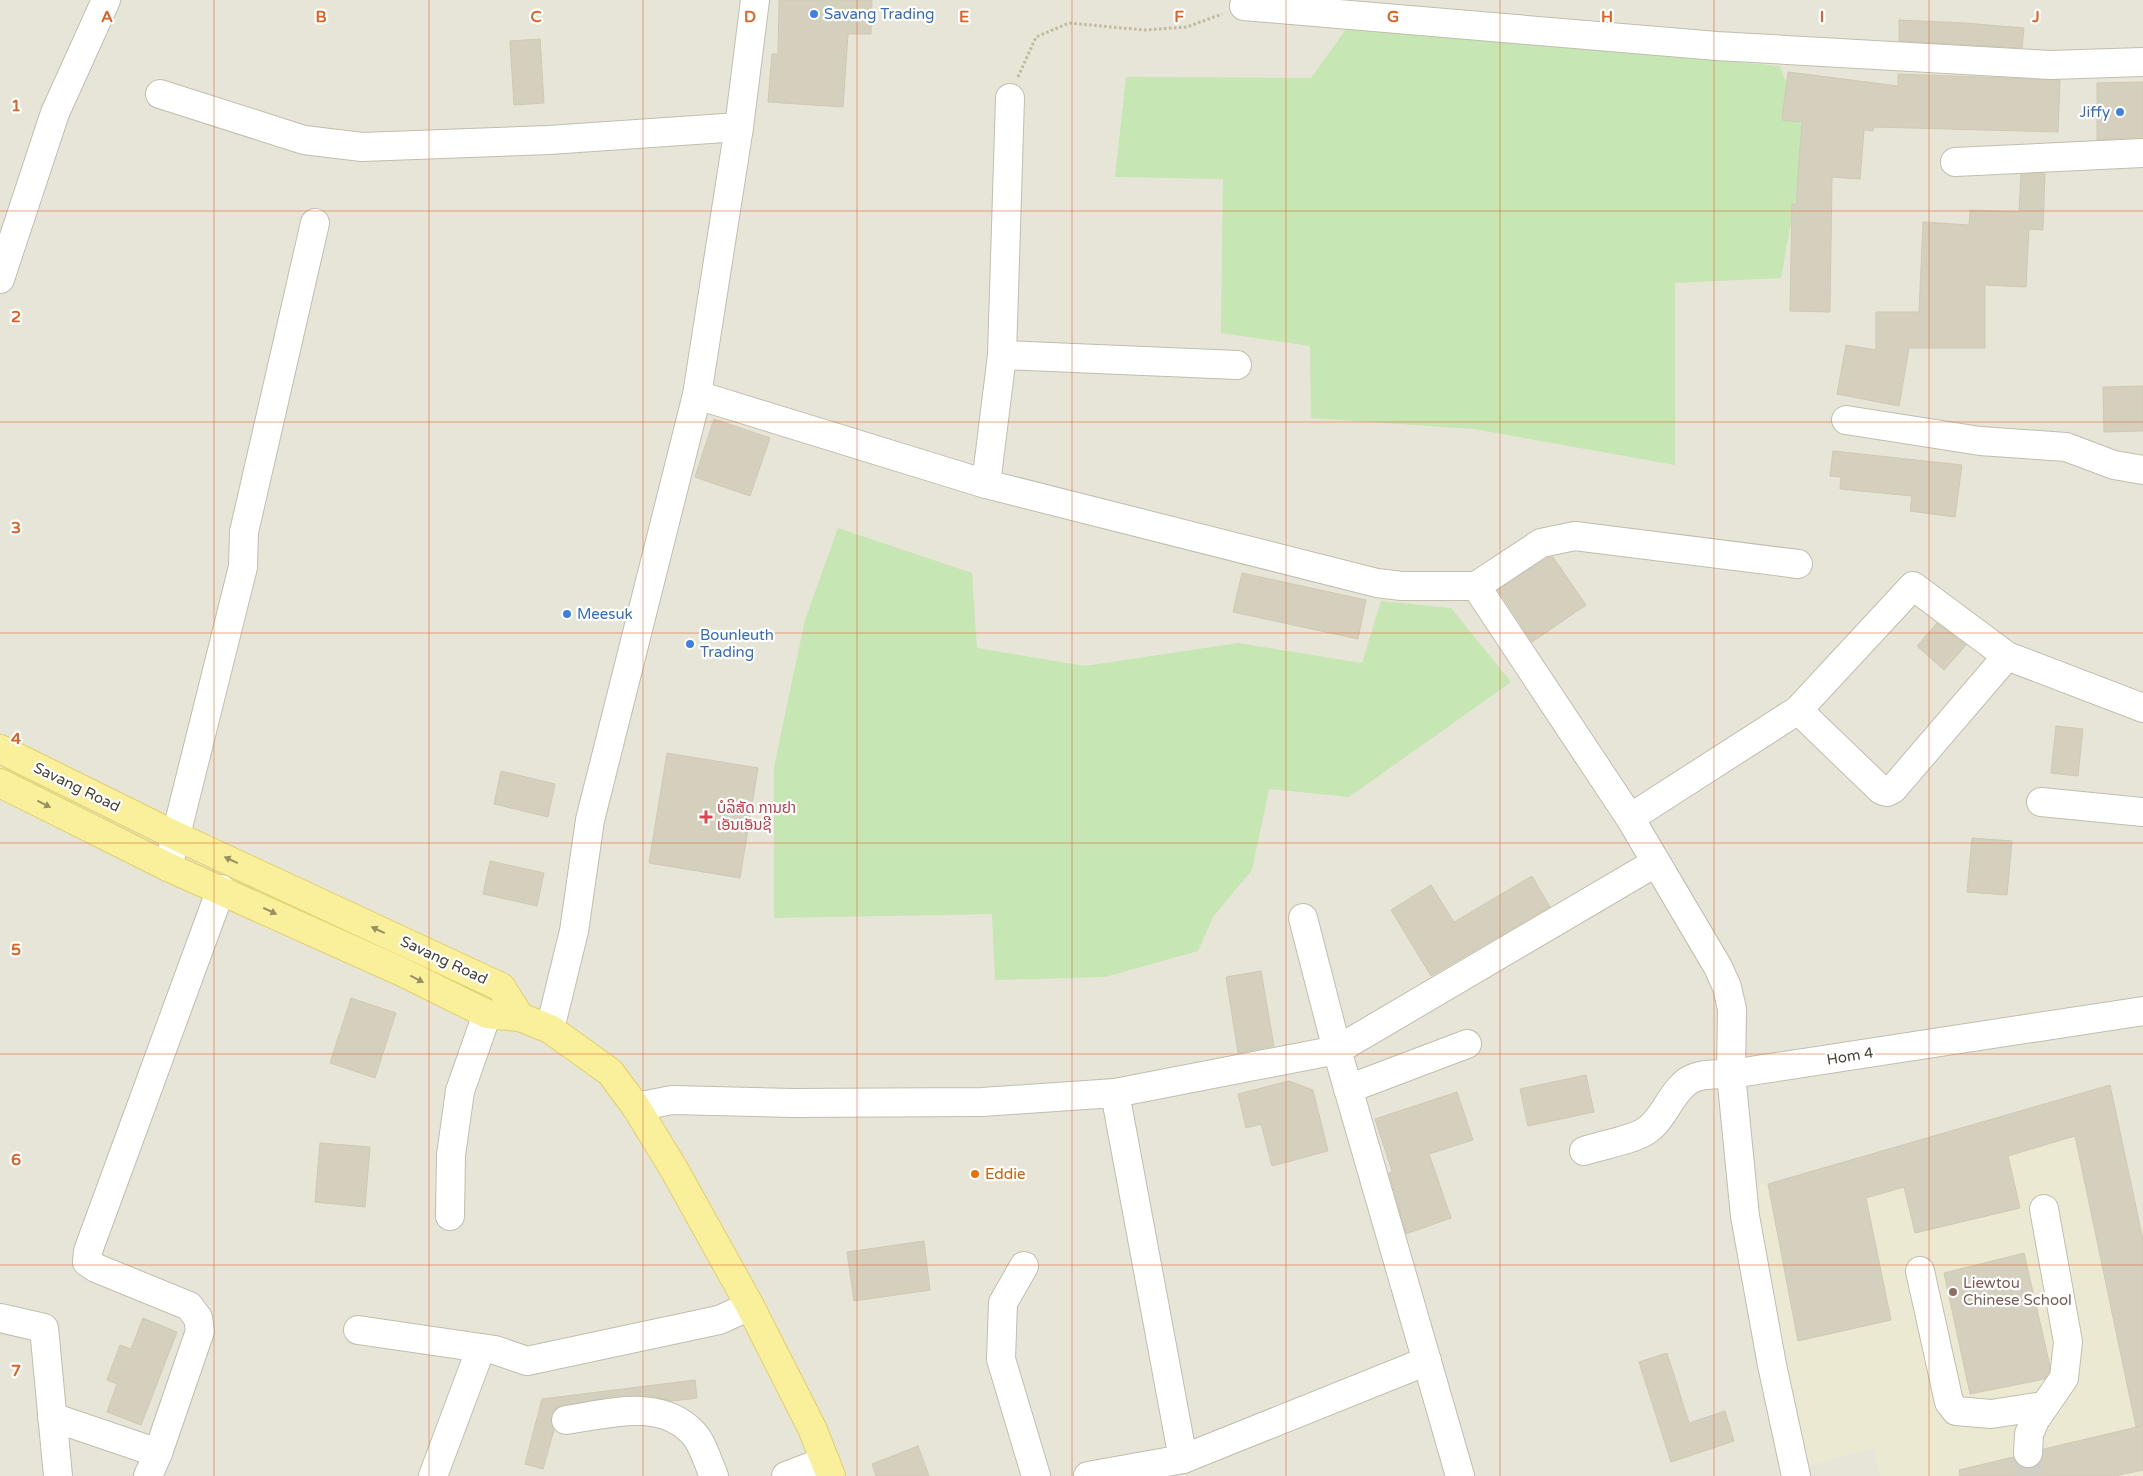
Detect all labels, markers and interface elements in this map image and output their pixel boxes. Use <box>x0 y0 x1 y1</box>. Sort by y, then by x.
place label: Savang Trading <box>824 5 935 23</box>
text: A <box>101 7 113 27</box>
text: B <box>315 7 327 27</box>
text: C <box>530 7 542 27</box>
text: D <box>744 7 756 27</box>
text: E <box>959 7 969 27</box>
text: F <box>1174 7 1184 27</box>
text: G <box>1387 7 1399 27</box>
text: H <box>1601 7 1613 27</box>
text: I <box>1820 7 1824 27</box>
text: J <box>2031 7 2040 27</box>
marker: Savang Trading <box>808 8 820 20</box>
text: 1 <box>11 96 21 116</box>
place label: Jiffy <box>2080 103 2110 121</box>
marker: Jiffy <box>2114 106 2126 118</box>
text: 2 <box>11 307 21 327</box>
text: 3 <box>11 518 21 538</box>
place label: Meesuk <box>577 605 633 623</box>
marker: Meesuk <box>561 608 573 620</box>
place label: Bounleuth Trading <box>700 626 774 661</box>
marker: Bounleuth Trading <box>684 638 696 650</box>
text: 4 <box>11 729 21 749</box>
street label: Savang Road <box>31 758 123 816</box>
place label: ບໍລິສັດ ການຢາ ເອັນເອັນຊີ <box>717 799 796 834</box>
one-way arrow <box>36 800 51 808</box>
marker: ບໍລິສັດ ການຢາ ເອັນເອັນຊີ <box>699 810 713 824</box>
one-way arrow <box>224 856 238 864</box>
one-way arrow <box>263 907 277 915</box>
one-way arrow <box>371 925 385 933</box>
street label: Savang Road <box>398 932 490 988</box>
text: 5 <box>11 940 21 960</box>
one-way arrow <box>410 975 424 983</box>
street label: Hom 4 <box>1825 1043 1875 1069</box>
text: 6 <box>11 1150 21 1170</box>
place label: Eddie <box>985 1165 1026 1183</box>
marker: Eddie <box>969 1168 981 1180</box>
place label: Liewtou Chinese School <box>1963 1274 2072 1309</box>
marker: Liewtou Chinese School <box>1947 1286 1959 1298</box>
text: 7 <box>11 1361 21 1381</box>

